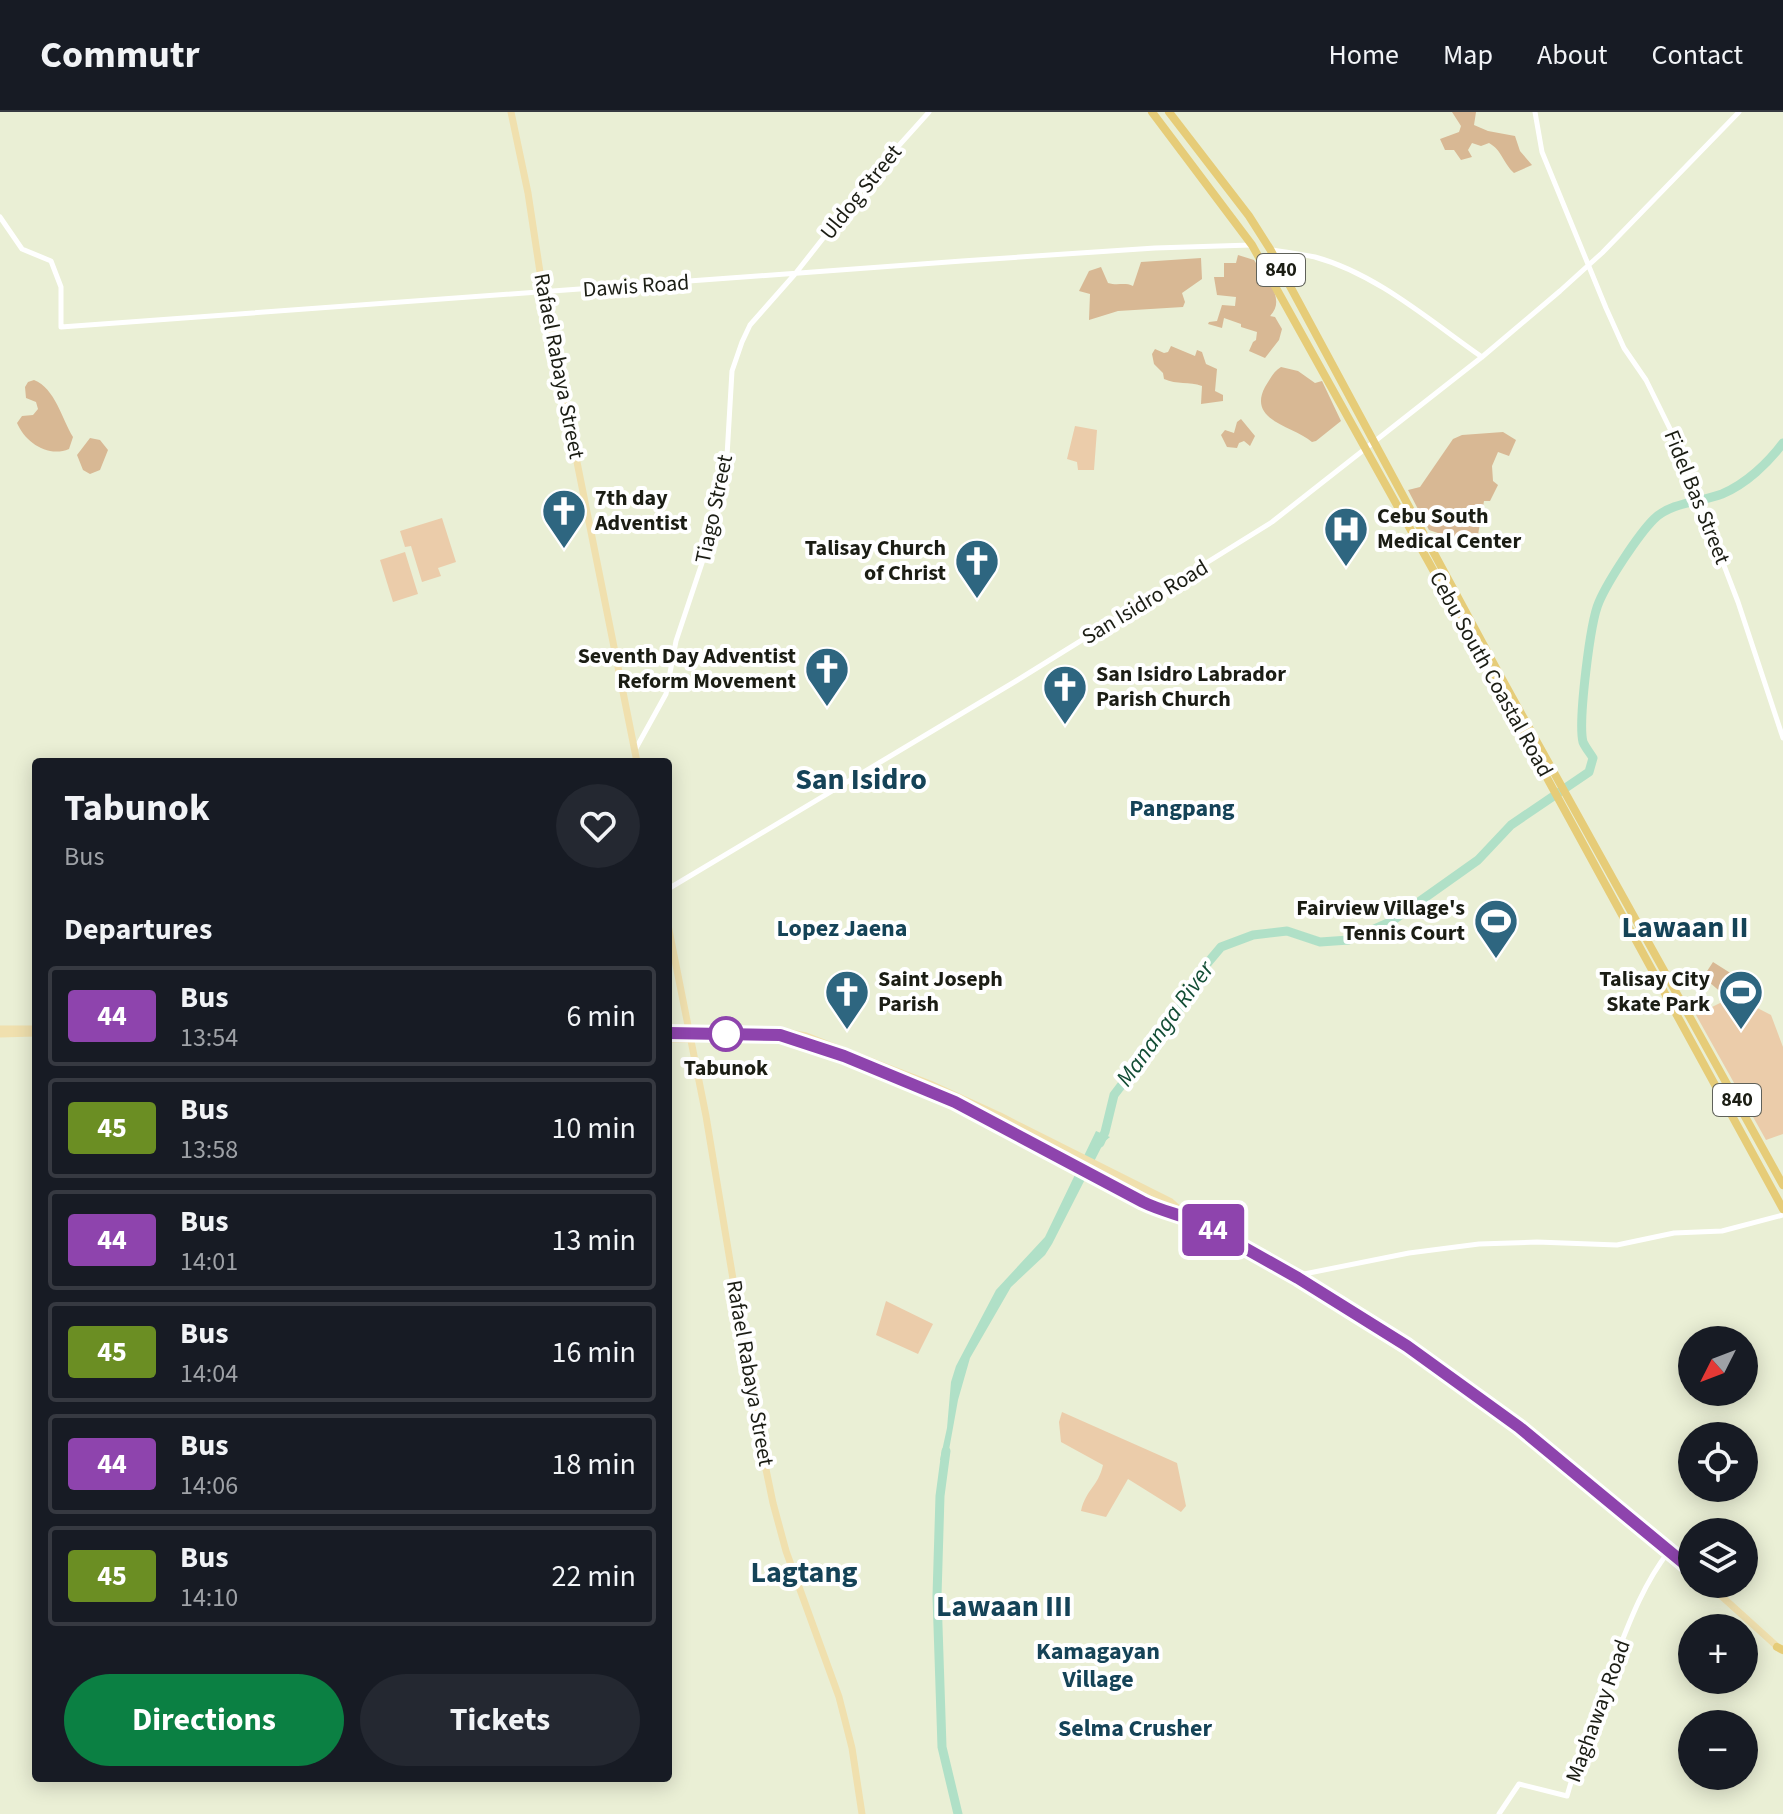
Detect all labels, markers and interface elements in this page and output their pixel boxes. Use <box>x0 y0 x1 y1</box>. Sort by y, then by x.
text: Commutr <box>40 28 200 82</box>
text: Home <box>1328 35 1399 75</box>
text: Map <box>1443 35 1493 75</box>
text: About <box>1537 35 1608 75</box>
text: Contact <box>1652 35 1743 75</box>
street label: Uldog Street <box>813 137 910 247</box>
road number: 840 <box>1257 254 1305 286</box>
street label: Dawis Road <box>582 266 690 306</box>
street label: Rafael Rabaya Street <box>525 270 593 462</box>
street label: Fidel Bas Street <box>1656 425 1739 569</box>
street label: Tiago Street <box>687 451 741 566</box>
place label: 7th day Adventist <box>594 482 688 539</box>
church icon: 7th day Adventist <box>540 487 588 550</box>
place label: Cebu South Medical Center <box>1377 500 1521 557</box>
hospital icon: Cebu South Medical Center <box>1322 505 1370 568</box>
place label: Talisay Church of Christ <box>805 532 947 589</box>
church icon: Talisay Church of Christ <box>953 537 1001 600</box>
street label: San Isidro Road <box>1076 551 1214 653</box>
street label: Cebu South Coastal Road <box>1421 565 1561 783</box>
place label: Seventh Day Adventist Reform Movement <box>578 640 797 697</box>
church icon: Seventh Day Adventist Reform Movement <box>803 645 851 708</box>
place label: San Isidro Labrador Parish Church <box>1096 658 1286 715</box>
church icon: San Isidro Labrador Parish Church <box>1041 663 1089 726</box>
district label: San Isidro <box>795 758 927 801</box>
text: Tabunok <box>64 781 210 835</box>
button: heart <box>556 784 640 868</box>
district label: Pangpang <box>1129 791 1235 826</box>
text: Bus <box>64 838 104 875</box>
place label: Fairview Village's Tennis Court <box>1296 892 1466 949</box>
sports icon: Fairview Village's Tennis Court <box>1472 897 1520 960</box>
district label: Lawaan II <box>1621 906 1749 949</box>
text: Departures <box>64 908 212 951</box>
district label: Lopez Jaena <box>777 911 907 946</box>
water label: Mananga River <box>1107 953 1224 1094</box>
place label: Saint Joseph Parish <box>878 963 1003 1020</box>
place label: Talisay City Skate Park <box>1599 963 1711 1020</box>
church icon: Saint Joseph Parish <box>823 968 871 1031</box>
sports icon: Talisay City Skate Park <box>1717 968 1765 1031</box>
text: Bus <box>180 976 228 1019</box>
text: 6 min <box>566 995 636 1038</box>
text: 44 <box>97 996 127 1036</box>
marker: Tabunok <box>709 1017 743 1051</box>
text: 13:54 <box>180 1019 238 1056</box>
place label: Tabunok <box>684 1052 768 1084</box>
road number: 840 <box>1713 1084 1761 1116</box>
text: Bus <box>180 1088 228 1131</box>
text: 10 min <box>552 1107 636 1150</box>
text: 45 <box>97 1108 127 1148</box>
text: 13:58 <box>180 1131 238 1168</box>
text: Bus <box>180 1200 228 1243</box>
line badge: 44 <box>1177 1204 1249 1256</box>
text: 44 <box>1198 1210 1228 1250</box>
text: 13 min <box>552 1219 636 1262</box>
text: 44 <box>97 1220 127 1260</box>
text: 14:01 <box>180 1243 238 1280</box>
street label: Rafael Rabaya Street <box>718 1277 782 1469</box>
text: Bus <box>180 1312 228 1355</box>
north arrow <box>1678 1326 1758 1406</box>
map controls <box>1678 1326 1758 1790</box>
text: 16 min <box>552 1331 636 1374</box>
text: 45 <box>97 1332 127 1372</box>
text: 14:04 <box>180 1355 238 1392</box>
button: locate <box>1678 1422 1758 1502</box>
text: Bus <box>180 1424 228 1467</box>
text: 18 min <box>552 1443 636 1486</box>
text: 44 <box>97 1444 127 1484</box>
text: 14:06 <box>180 1467 238 1504</box>
button: layers <box>1678 1518 1758 1598</box>
text: Bus <box>180 1536 228 1579</box>
district label: Lagtang <box>750 1551 858 1594</box>
text: 22 min <box>552 1555 636 1598</box>
text: 45 <box>97 1556 127 1596</box>
text: 14:10 <box>180 1579 238 1616</box>
district label: Lawaan III <box>936 1585 1072 1628</box>
button: + <box>1678 1614 1758 1694</box>
district label: Kamagayan Village <box>1036 1634 1160 1697</box>
street label: Maghaway Road <box>1557 1635 1639 1787</box>
button: Directions <box>64 1674 344 1766</box>
button: Tickets <box>360 1674 640 1766</box>
button: − <box>1678 1710 1758 1790</box>
district label: Selma Crusher <box>1058 1711 1213 1746</box>

